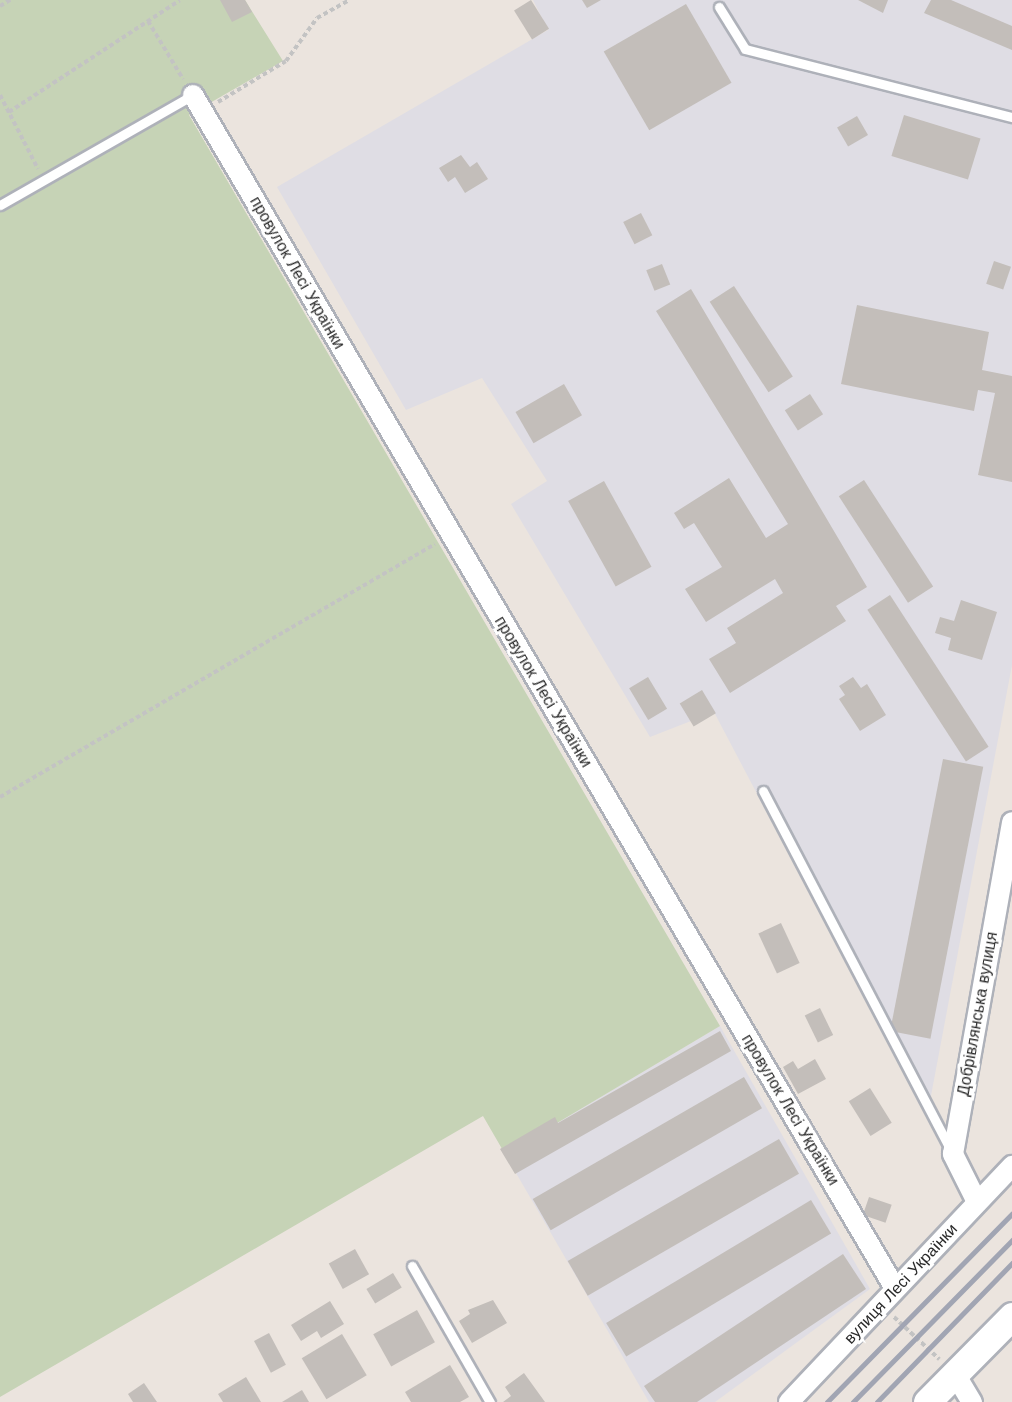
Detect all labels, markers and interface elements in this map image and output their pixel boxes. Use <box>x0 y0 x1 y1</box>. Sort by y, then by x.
street label: провулок Лесі Українки <box>245 193 349 353</box>
street label: провулок Лесі Українки <box>490 613 596 771</box>
street label: Добрівлянська вулиця <box>954 930 1002 1098</box>
street label: провулок Лесі Українки <box>737 1031 843 1189</box>
street label: вулиця Лесі Українки <box>840 1220 962 1348</box>

